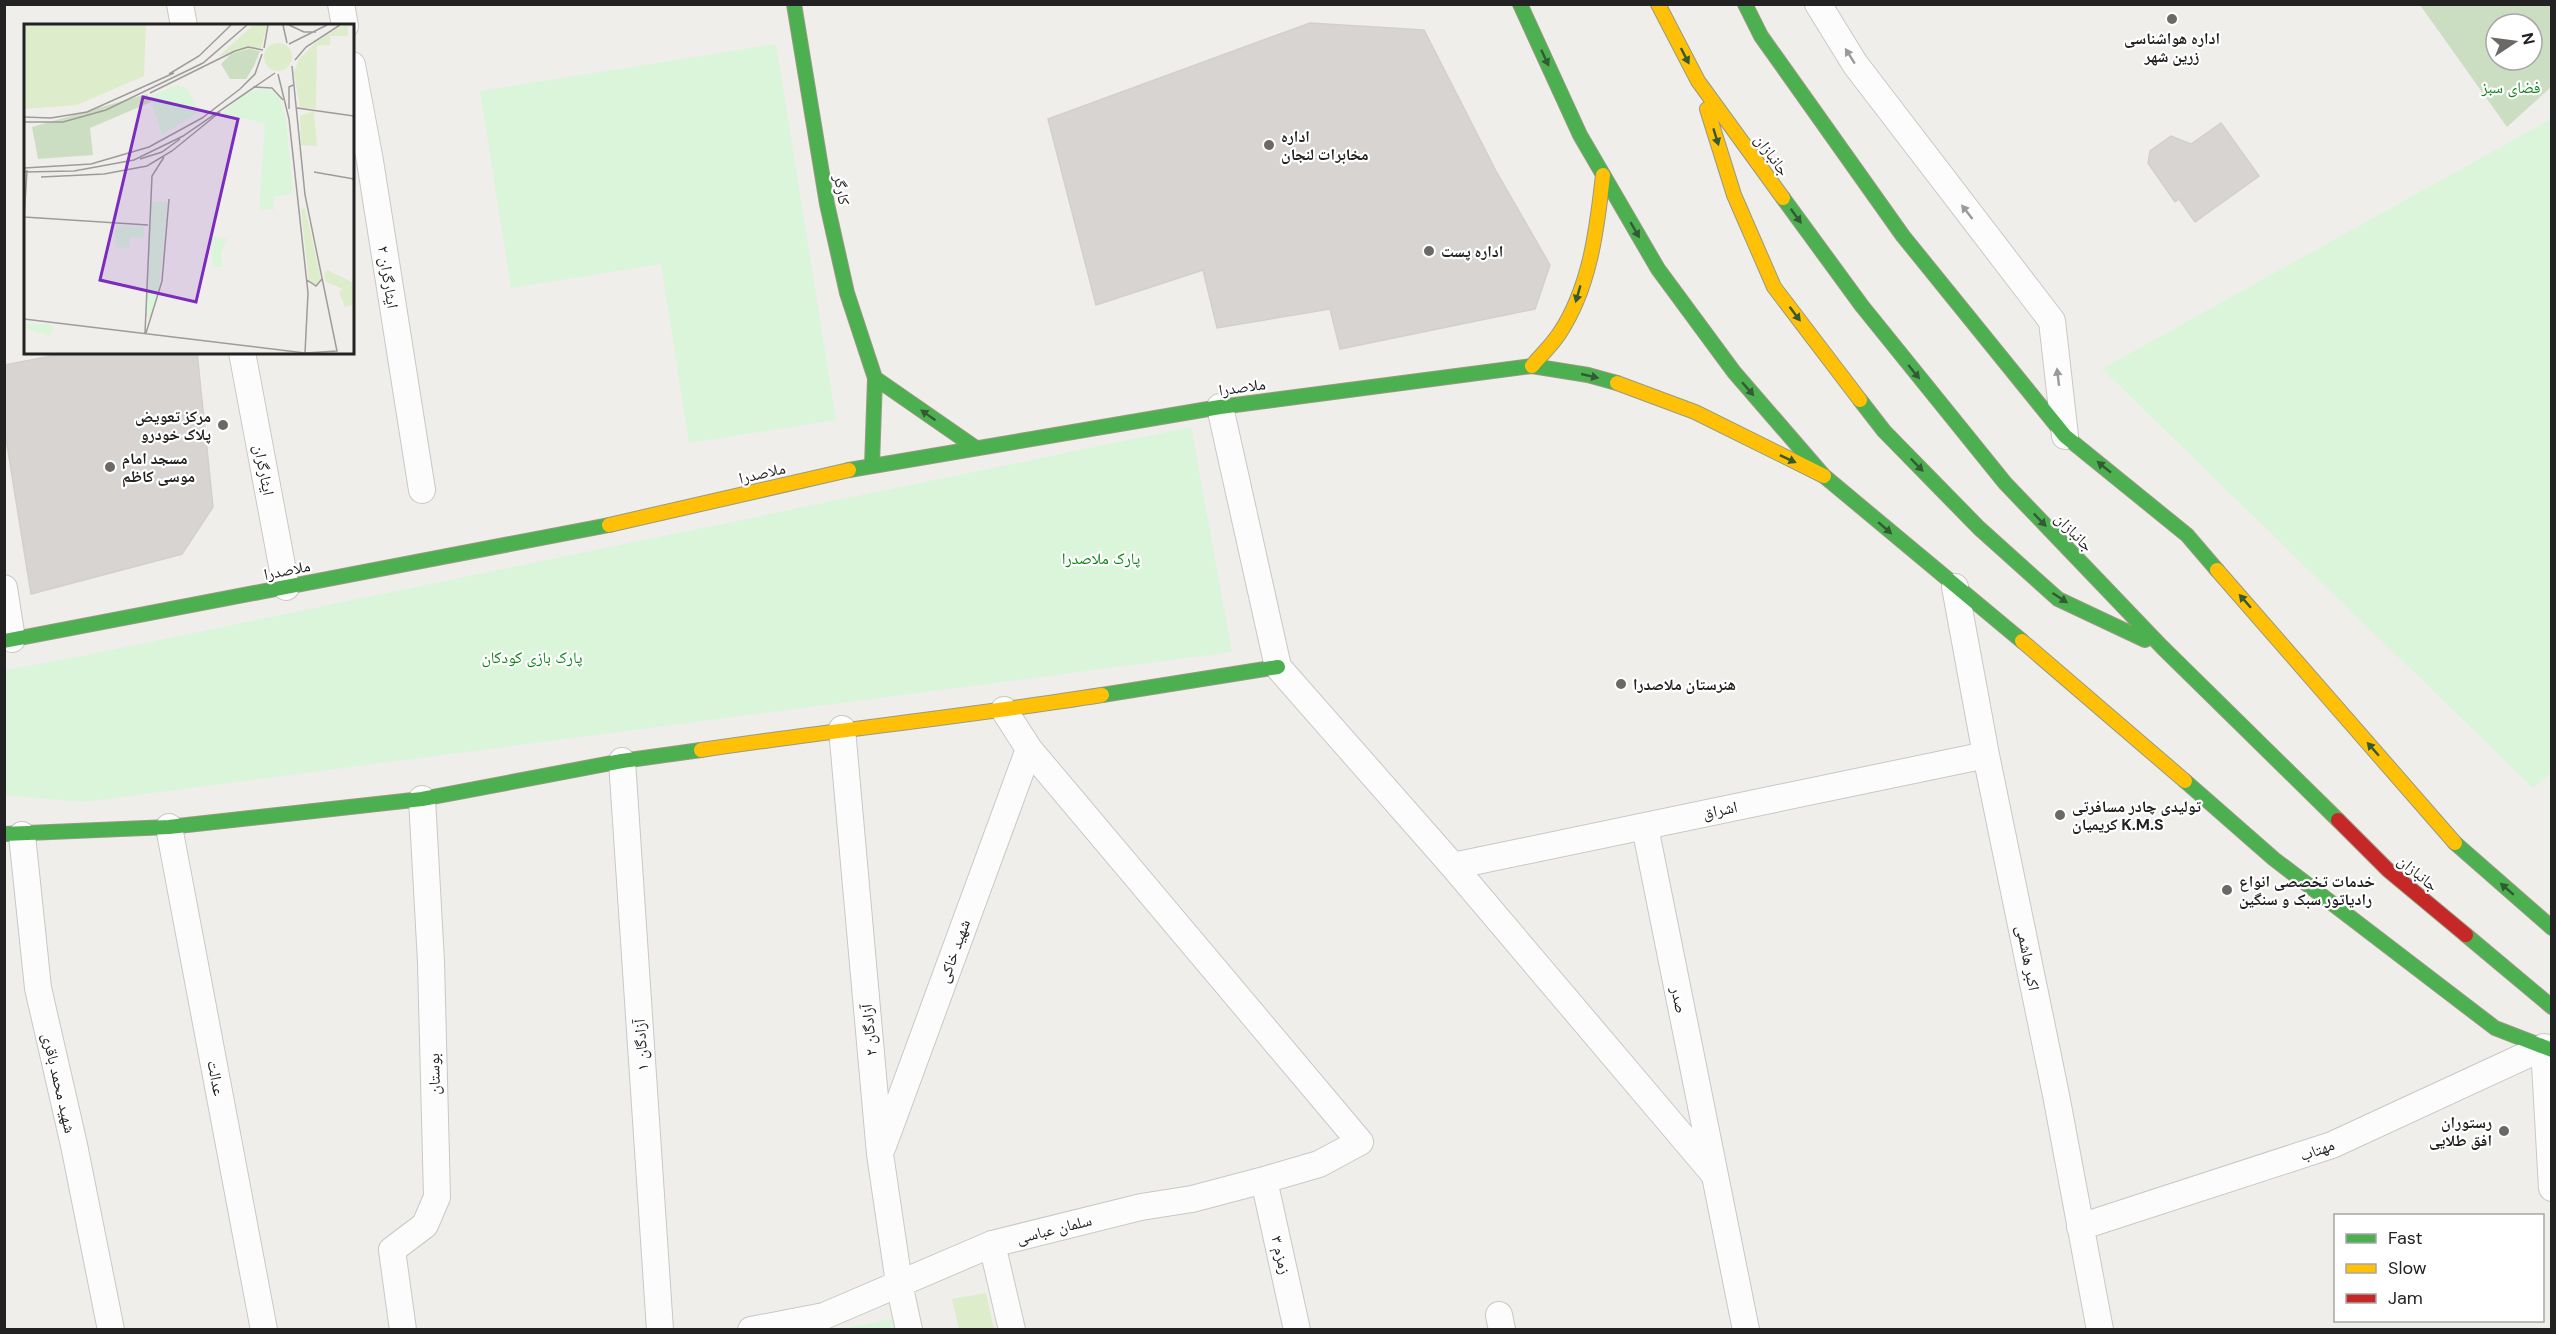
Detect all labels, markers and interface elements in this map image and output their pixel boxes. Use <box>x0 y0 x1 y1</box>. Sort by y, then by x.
marker: اداره هواشناسی زرین شهر <box>2165 12 2179 26</box>
north arrow <box>2484 12 2544 72</box>
inset map <box>24 24 354 354</box>
place label: اداره هواشناسی زرین شهر <box>2124 28 2220 67</box>
text: N <box>2517 31 2540 47</box>
one-way arrow <box>1680 48 1690 65</box>
one-way arrow <box>1845 48 1856 64</box>
one-way arrow <box>1540 49 1549 66</box>
park label: فضای سبز <box>2480 77 2541 98</box>
place label: اداره مخابرات لنجان <box>1281 126 1369 165</box>
one-way arrow <box>1711 128 1721 146</box>
street label: جانبازان <box>1750 130 1794 180</box>
marker: اداره مخابرات لنجان <box>1262 138 1276 152</box>
street label: کارگر <box>829 172 855 207</box>
one-way arrow <box>1962 204 1974 219</box>
one-way arrow <box>1790 208 1802 224</box>
one-way arrow <box>1630 222 1641 238</box>
place label: اداره پست <box>1441 241 1503 262</box>
street label: ایثارگران ۲ <box>373 244 403 310</box>
marker: اداره پست <box>1422 244 1436 258</box>
one-way arrow <box>1573 285 1582 303</box>
one-way arrow <box>1788 306 1801 322</box>
one-way arrow <box>1908 364 1920 379</box>
one-way arrow <box>2054 368 2063 387</box>
one-way arrow <box>1580 371 1599 381</box>
street label: ملاصدرا <box>1217 373 1267 401</box>
one-way arrow <box>1741 381 1754 396</box>
place label: مرکز تعویض پلاک خودرو <box>135 406 211 445</box>
one-way arrow <box>920 409 936 421</box>
marker: مرکز تعویض پلاک خودرو <box>216 418 230 432</box>
street label: ایثارگران <box>249 443 279 497</box>
place label: مسجد امام موسی کاظم <box>122 448 195 488</box>
one-way arrow <box>1780 454 1797 463</box>
street label: ملاصدرا <box>737 457 787 489</box>
one-way arrow <box>1910 458 1924 472</box>
marker: مسجد امام موسی کاظم <box>103 460 117 474</box>
one-way arrow <box>2096 461 2112 474</box>
street label: جانبازان <box>2050 508 2098 556</box>
one-way arrow <box>2033 513 2047 527</box>
one-way arrow <box>1877 521 1893 534</box>
park label: پارک ملاصدرا <box>1062 548 1141 569</box>
street label: ملاصدرا <box>262 555 312 585</box>
one-way arrow <box>2051 592 2067 604</box>
one-way arrow <box>2239 594 2252 609</box>
park label: پارک بازی کودکان <box>481 647 583 668</box>
place label: هنرستان ملاصدرا <box>1633 674 1736 695</box>
marker: هنرستان ملاصدرا <box>1614 677 1628 691</box>
one-way arrow <box>2366 741 2380 756</box>
street label: اشراق <box>1701 796 1739 824</box>
place label: تولیدی چادر مسافرتی کریمیان K.M.S <box>2072 796 2202 835</box>
marker: تولیدی چادر مسافرتی کریمیان K.M.S <box>2053 808 2067 822</box>
street label: جانبازان <box>2393 850 2443 896</box>
place label: خدمات تخصصی انواع رادیاتور سبک و سنگین <box>2239 871 2375 910</box>
marker: خدمات تخصصی انواع رادیاتور سبک و سنگین <box>2220 883 2234 897</box>
one-way arrow <box>2499 883 2515 896</box>
street label: شهید خاکی <box>933 916 975 986</box>
street label: اکبر هاشمی <box>2011 924 2045 992</box>
street label: صدر <box>1666 984 1692 1015</box>
street label: آزادگان ۲ <box>856 1002 882 1057</box>
street label: آزادگان ۱ <box>629 1017 653 1072</box>
street label: شهید محمد باقری <box>37 1031 81 1135</box>
street label: بوستان <box>423 1053 445 1095</box>
street label: عدالت <box>202 1058 230 1098</box>
place label: رستوران افق طلایی <box>2429 1112 2492 1151</box>
marker: رستوران افق طلایی <box>2497 1124 2511 1138</box>
street label: مهتاب <box>2297 1134 2337 1166</box>
street label: سلمان عباسی <box>1014 1209 1094 1249</box>
legend <box>2334 1214 2544 1322</box>
text: Fast <box>2388 1226 2423 1250</box>
street label: زمزم ۳ <box>1266 1234 1296 1276</box>
text: Slow <box>2388 1256 2427 1280</box>
text: Jam <box>2388 1286 2423 1310</box>

